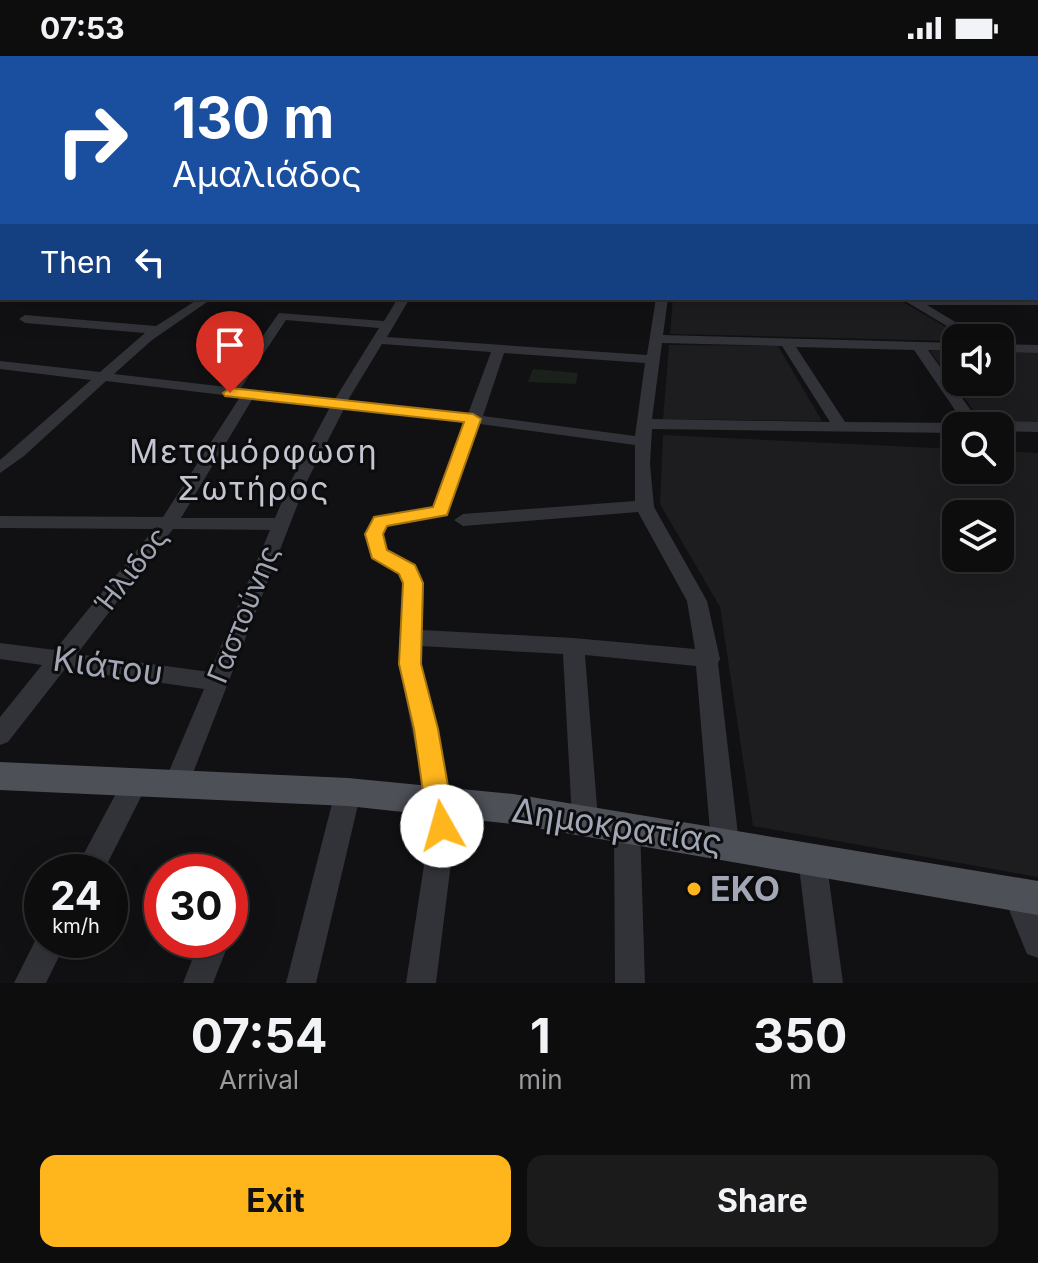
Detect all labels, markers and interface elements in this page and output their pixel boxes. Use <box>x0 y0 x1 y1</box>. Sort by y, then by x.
text: 07:53 <box>40 10 125 46</box>
text: 130 m <box>172 84 334 152</box>
icon: right <box>40 88 144 192</box>
text: Αμαλιάδος <box>172 152 362 196</box>
icon: left <box>128 240 172 284</box>
text: Then <box>40 244 112 280</box>
pin <box>196 311 264 393</box>
icon: arrive <box>208 323 252 367</box>
map controls <box>942 324 1014 572</box>
button: sound <box>942 324 1014 396</box>
button: search <box>942 412 1014 484</box>
district label: Μεταμόρφωση Σωτήρος <box>129 432 379 508</box>
button: layers <box>942 500 1014 572</box>
street label: Ήλιδος <box>87 520 175 620</box>
street label: Γαστούνης <box>200 540 286 688</box>
street label: Κιάτου <box>50 638 166 693</box>
position arrow <box>400 784 484 868</box>
street label: Δημοκρατίας <box>509 789 725 862</box>
speed limit sign: 30 <box>144 854 248 958</box>
place label: EKO <box>710 868 780 909</box>
text: 24 <box>50 871 102 920</box>
marker: EKO <box>685 880 703 898</box>
text: km/h <box>52 914 100 938</box>
text: 07:54 <box>191 1006 328 1065</box>
text: 1 <box>530 1006 551 1065</box>
text: 350 <box>753 1006 847 1065</box>
text: Arrival <box>219 1064 299 1095</box>
text: min <box>518 1064 563 1095</box>
text: m <box>789 1064 812 1095</box>
button: Exit <box>40 1155 511 1247</box>
button: Share <box>527 1155 998 1247</box>

